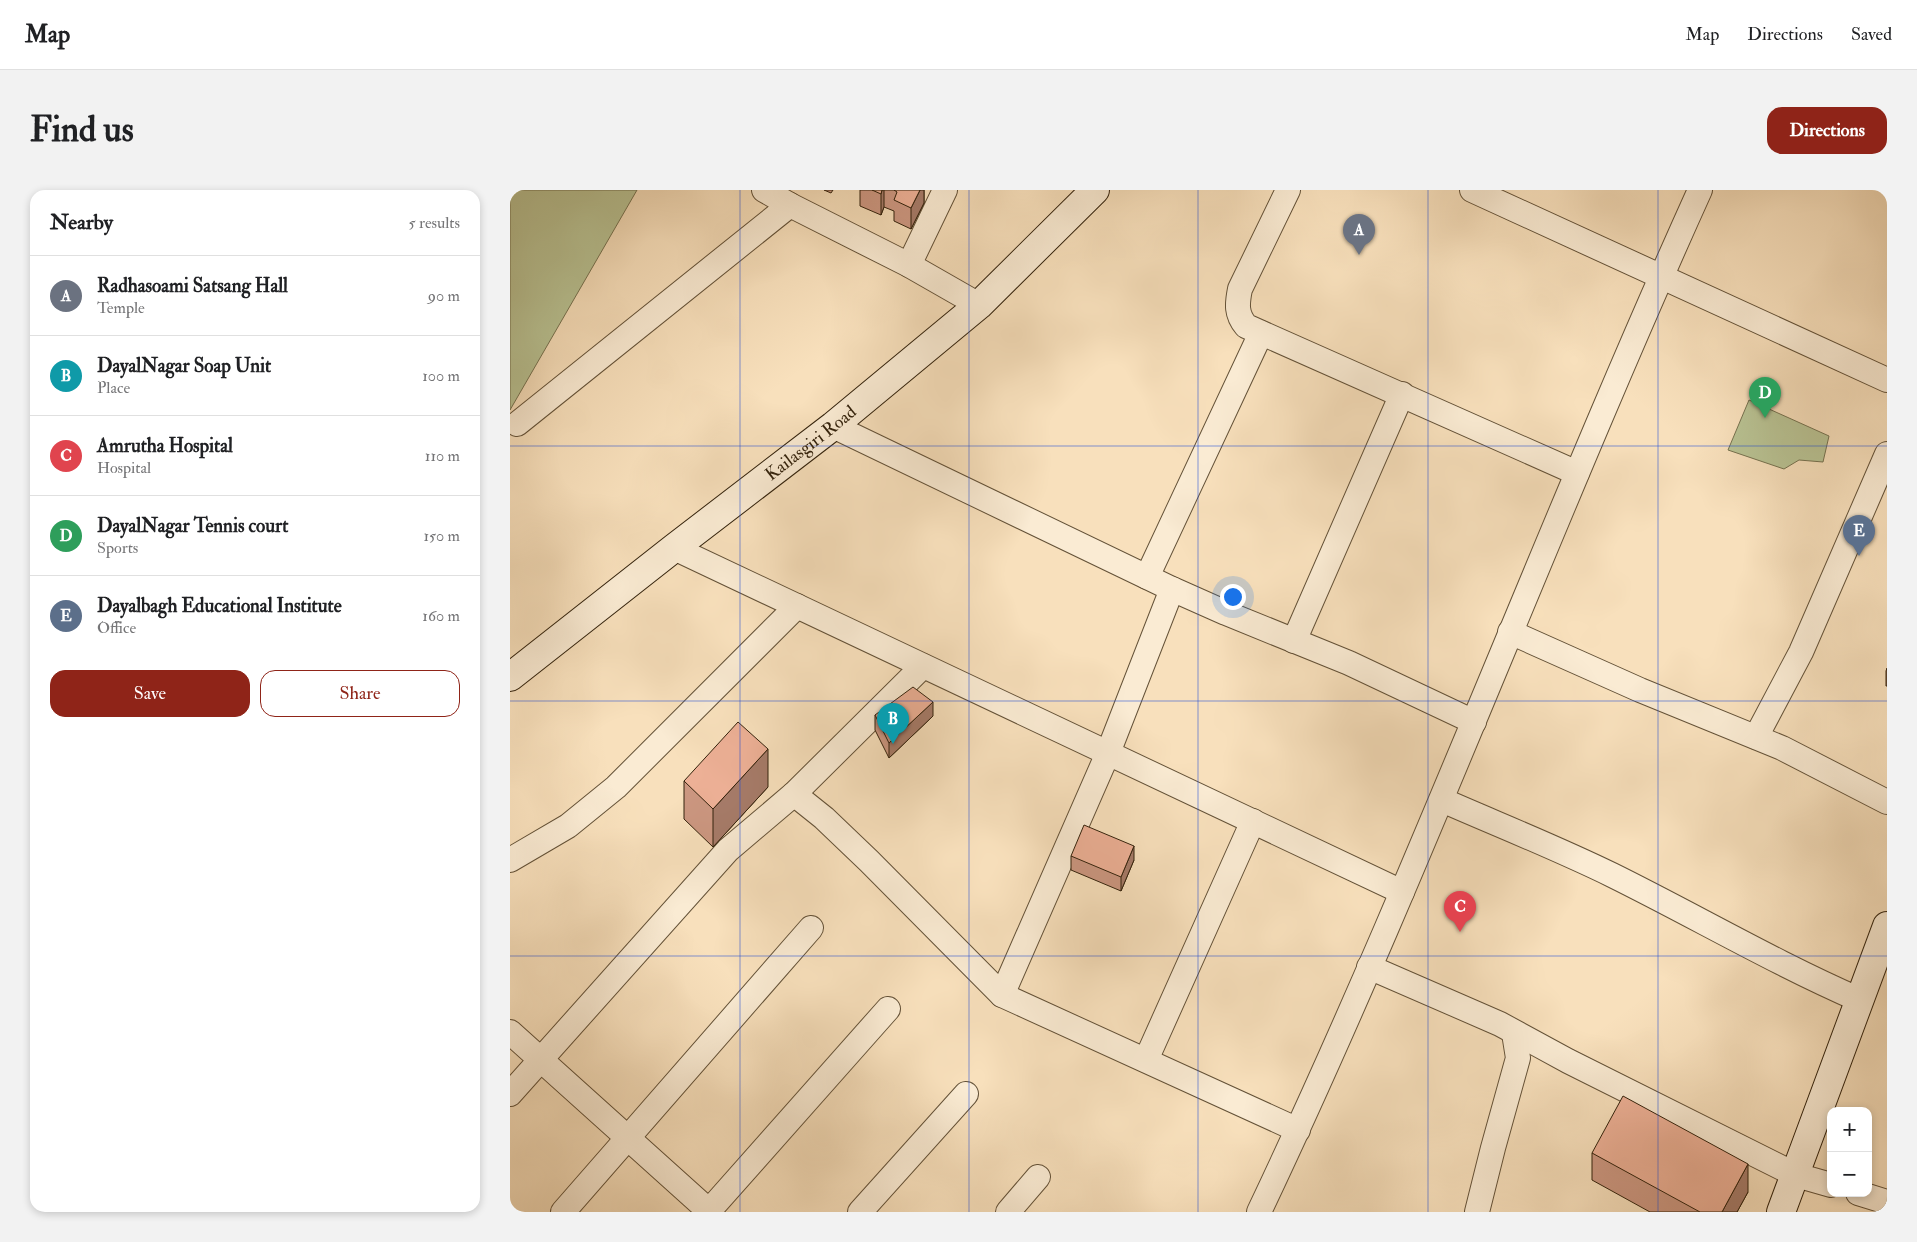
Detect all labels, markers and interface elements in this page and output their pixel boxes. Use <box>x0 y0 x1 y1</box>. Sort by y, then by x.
text: Map <box>25 19 70 50</box>
text: Map <box>1686 23 1719 46</box>
text: Directions <box>1747 23 1823 46</box>
text: Saved <box>1851 23 1892 46</box>
button: Directions <box>1767 107 1887 154</box>
text: Find us <box>30 108 134 152</box>
text: Nearby <box>50 209 113 236</box>
text: 5 results <box>409 213 460 233</box>
pin: A <box>1343 214 1375 255</box>
text: Radhasoami Satsang Hall <box>97 274 288 298</box>
text: A <box>61 286 71 306</box>
text: 90 m <box>428 286 460 306</box>
text: Temple <box>97 298 145 318</box>
text: DayalNagar Soap Unit <box>97 354 271 378</box>
text: B <box>61 366 71 386</box>
text: 100 m <box>422 366 460 386</box>
pin: D <box>1749 377 1781 418</box>
text: Place <box>97 378 130 398</box>
street label: Kailasgiri Road <box>760 400 861 486</box>
text: Amrutha Hospital <box>97 434 233 458</box>
text: C <box>60 446 72 466</box>
text: 110 m <box>425 446 460 466</box>
text: Hospital <box>97 458 151 478</box>
text: DayalNagar Tennis court <box>97 514 288 538</box>
pin: E <box>1843 515 1875 556</box>
text: D <box>59 526 73 546</box>
text: 150 m <box>423 526 460 546</box>
text: Sports <box>97 538 138 558</box>
your location <box>1220 584 1246 610</box>
text: Dayalbagh Educational Institute <box>97 594 342 618</box>
text: E <box>60 606 72 626</box>
text: 160 m <box>422 606 460 626</box>
text: Office <box>97 618 136 638</box>
button: Save <box>50 670 250 717</box>
button: Share <box>260 670 460 717</box>
pin: B <box>877 703 909 744</box>
pin: C <box>1444 891 1476 932</box>
map controls <box>1827 1107 1872 1197</box>
button: + <box>1827 1107 1872 1152</box>
button: − <box>1827 1152 1872 1197</box>

